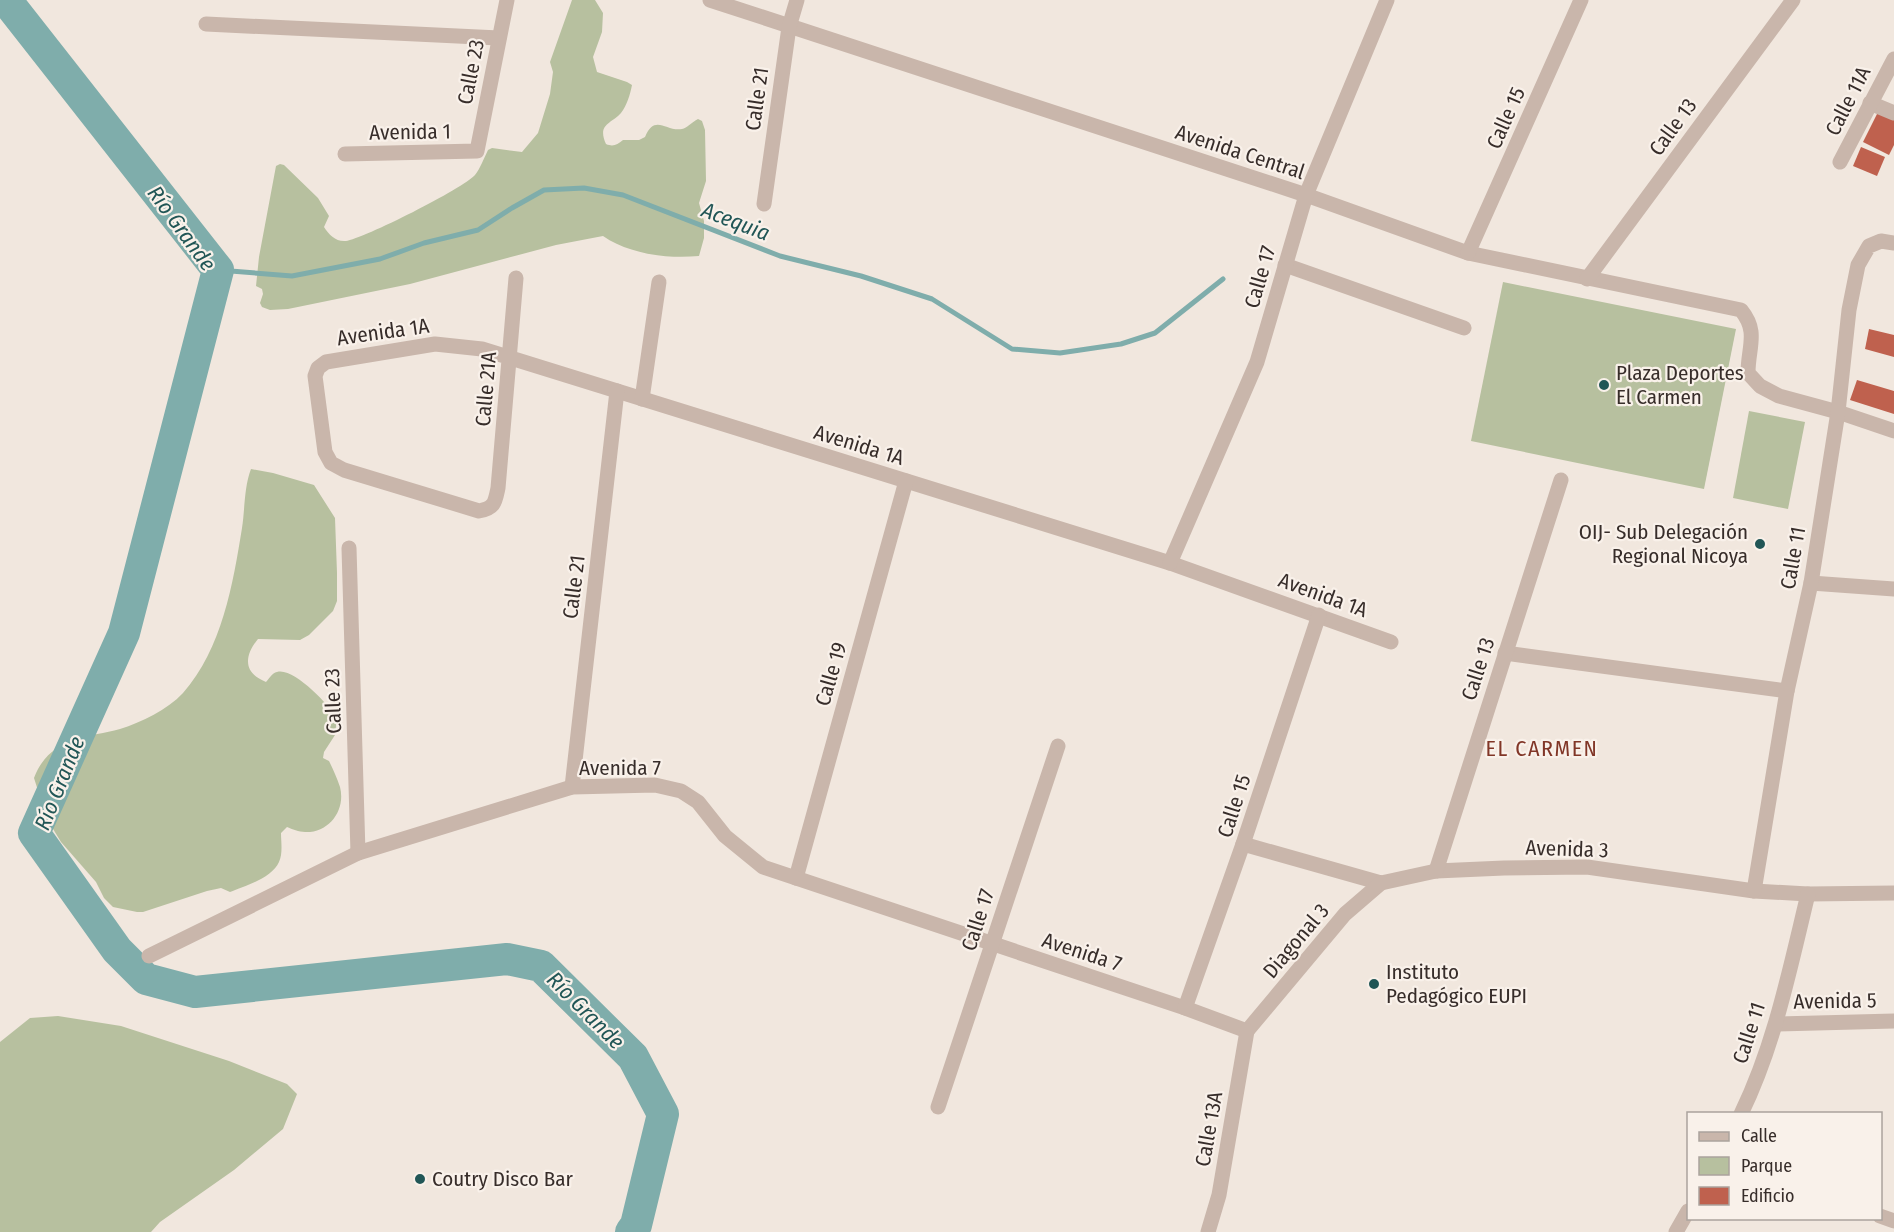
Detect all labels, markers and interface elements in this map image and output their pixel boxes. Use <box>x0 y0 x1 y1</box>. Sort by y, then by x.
street label: Calle 23 <box>452 37 490 107</box>
street label: Calle 11A <box>1820 62 1876 140</box>
street label: Calle 21 <box>740 66 774 132</box>
street label: Calle 15 <box>1481 83 1531 153</box>
street label: Calle 13 <box>1644 93 1702 161</box>
street label: Avenida 1 <box>369 118 451 146</box>
street label: Avenida Central <box>1172 119 1308 185</box>
water label: Río Grande <box>142 180 222 276</box>
water label: Acequia <box>697 196 774 247</box>
street label: Calle 17 <box>1239 243 1281 311</box>
street label: Avenida 1A <box>335 313 431 351</box>
street label: Calle 21A <box>470 351 502 427</box>
place label: Plaza Deportes El Carmen <box>1616 360 1744 410</box>
marker: Plaza Deportes El Carmen <box>1597 378 1611 392</box>
street label: Avenida 1A <box>811 419 907 471</box>
place label: OIJ- Sub Delegación Regional Nicoya <box>1579 519 1748 569</box>
street label: Calle 11 <box>1775 525 1811 591</box>
marker: OIJ- Sub Delegación Regional Nicoya <box>1753 537 1767 551</box>
street label: Calle 21 <box>557 554 591 620</box>
street label: Avenida 1A <box>1275 567 1371 623</box>
street label: Calle 13 <box>1456 634 1500 704</box>
street label: Calle 19 <box>810 639 852 709</box>
street label: Calle 23 <box>319 668 347 734</box>
water label: Río Grande <box>28 732 90 834</box>
district label: EL CARMEN <box>1486 735 1598 762</box>
street label: Avenida 7 <box>579 755 661 781</box>
street label: Calle 15 <box>1212 771 1256 841</box>
street label: Avenida 3 <box>1525 835 1609 863</box>
street label: Calle 17 <box>956 886 1000 954</box>
street label: Diagonal 3 <box>1257 898 1335 984</box>
street label: Avenida 7 <box>1039 927 1125 977</box>
place label: Instituto Pedagógico EUPI <box>1386 959 1527 1009</box>
water label: Río Grande <box>541 966 630 1055</box>
marker: Instituto Pedagógico EUPI <box>1367 977 1381 991</box>
street label: Avenida 5 <box>1793 987 1877 1015</box>
street label: Calle 11 <box>1727 999 1771 1067</box>
street label: Calle 13A <box>1190 1090 1228 1168</box>
legend <box>1687 1112 1882 1220</box>
text: Calle <box>1741 1125 1777 1147</box>
text: Parque <box>1741 1155 1792 1177</box>
place label: Coutry Disco Bar <box>432 1166 574 1192</box>
marker: Coutry Disco Bar <box>413 1172 427 1186</box>
text: Edificio <box>1741 1185 1794 1207</box>

